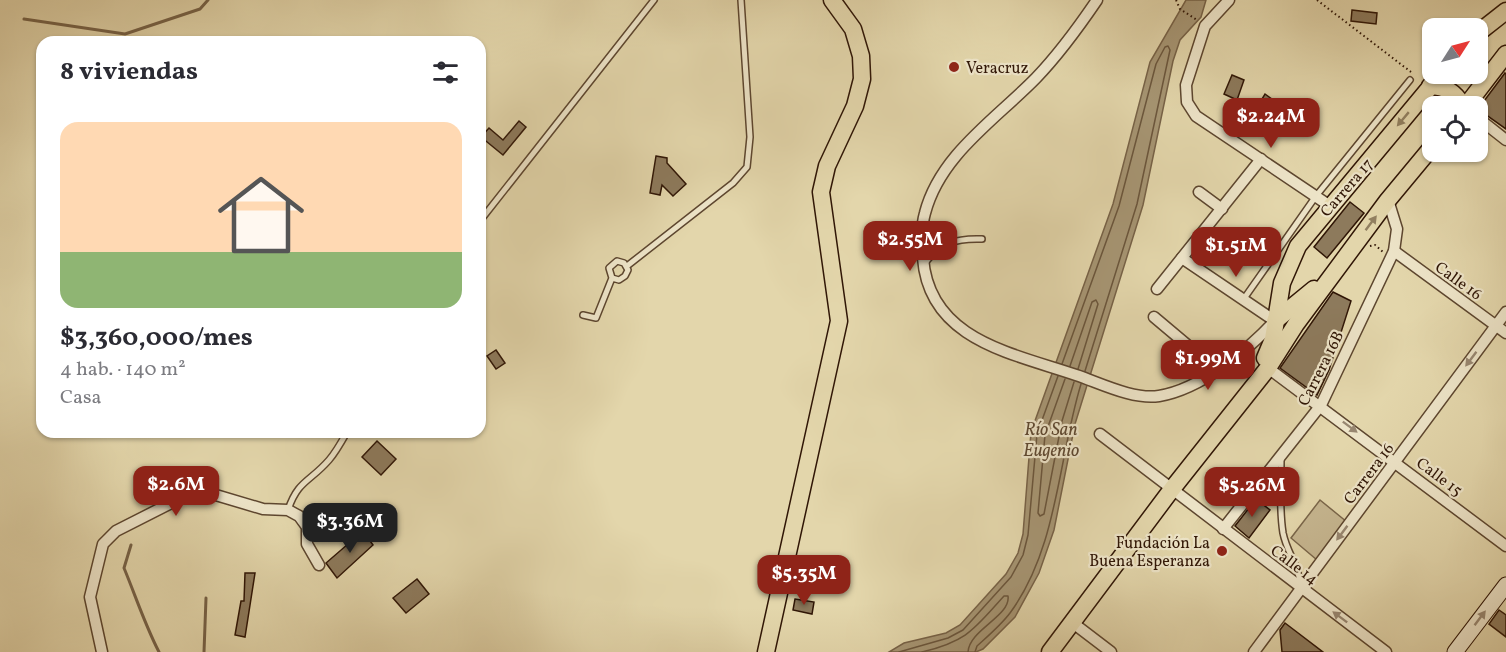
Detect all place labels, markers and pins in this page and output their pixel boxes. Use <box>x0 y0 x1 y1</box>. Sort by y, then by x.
place label: Veracruz <box>966 58 1029 80</box>
marker: Veracruz <box>947 60 961 74</box>
pin: $2.24M <box>1222 98 1320 149</box>
pin: $2.55M <box>861 221 959 272</box>
pin: $1.51M <box>1187 227 1285 278</box>
pin: $1.99M <box>1159 340 1257 391</box>
pin: $2.6M <box>134 466 218 517</box>
pin: $5.26M <box>1203 467 1301 518</box>
pin: $3.36M <box>301 503 399 554</box>
place label: Fundación La Buena Esperanza <box>1089 533 1210 573</box>
marker: Fundación La Buena Esperanza <box>1215 544 1229 558</box>
pin: $5.35M <box>755 555 853 606</box>

